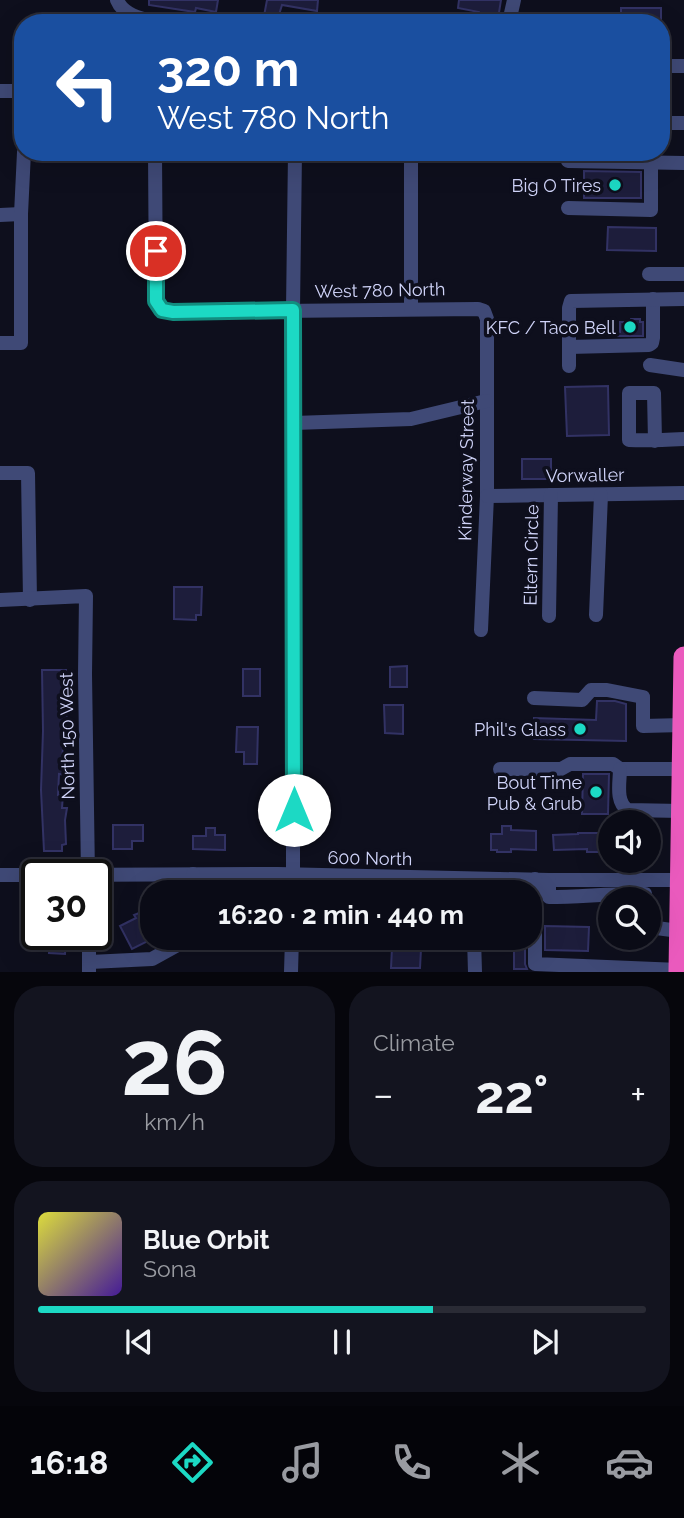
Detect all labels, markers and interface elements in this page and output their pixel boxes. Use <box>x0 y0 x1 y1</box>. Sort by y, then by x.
text: 320 m <box>157 40 299 97</box>
icon: left <box>42 42 133 133</box>
text: West 780 North <box>157 99 389 136</box>
place label: Big O Tires <box>512 175 601 196</box>
marker: Big O Tires <box>607 177 623 193</box>
pin <box>126 221 186 281</box>
icon: arrive <box>137 232 175 270</box>
street label: West 780 North <box>314 278 446 302</box>
place label: KFC / Taco Bell <box>486 317 616 338</box>
marker: KFC / Taco Bell <box>622 319 638 335</box>
street label: Kinderway Street <box>454 399 478 541</box>
street label: Vorwaller <box>545 464 625 486</box>
street label: Eltern Circle <box>520 504 542 606</box>
street label: North 150 West <box>55 672 79 800</box>
place label: Phil's Glass <box>474 719 566 740</box>
marker: Phil's Glass <box>572 721 588 737</box>
place label: Bout Time Pub & Grub <box>487 772 582 814</box>
position arrow <box>257 773 331 847</box>
marker: Bout Time Pub & Grub <box>588 784 604 800</box>
map controls <box>598 810 661 950</box>
button: sound <box>598 810 661 873</box>
street label: 600 North <box>327 847 413 869</box>
speed limit sign: 30 <box>21 859 112 950</box>
button: search <box>598 887 661 950</box>
text: 16:20 · 2 min · 440 m <box>218 900 464 930</box>
text: 26 <box>121 1009 228 1116</box>
text: Climate <box>373 1029 455 1056</box>
text: 22° <box>475 1064 548 1125</box>
text: − <box>373 1072 393 1117</box>
text: + <box>630 1072 646 1117</box>
text: km/h <box>144 1108 205 1135</box>
text: Blue Orbit <box>143 1225 270 1255</box>
text: Sona <box>143 1255 197 1282</box>
icon: previous <box>120 1323 158 1361</box>
icon: pause <box>323 1323 361 1361</box>
icon: next <box>526 1323 564 1361</box>
icon: directions <box>168 1438 217 1487</box>
icon: music <box>278 1438 327 1487</box>
icon: phone <box>387 1438 436 1487</box>
icon: climate <box>496 1438 545 1487</box>
icon: car <box>605 1438 654 1487</box>
text: 16:18 <box>30 1444 108 1481</box>

